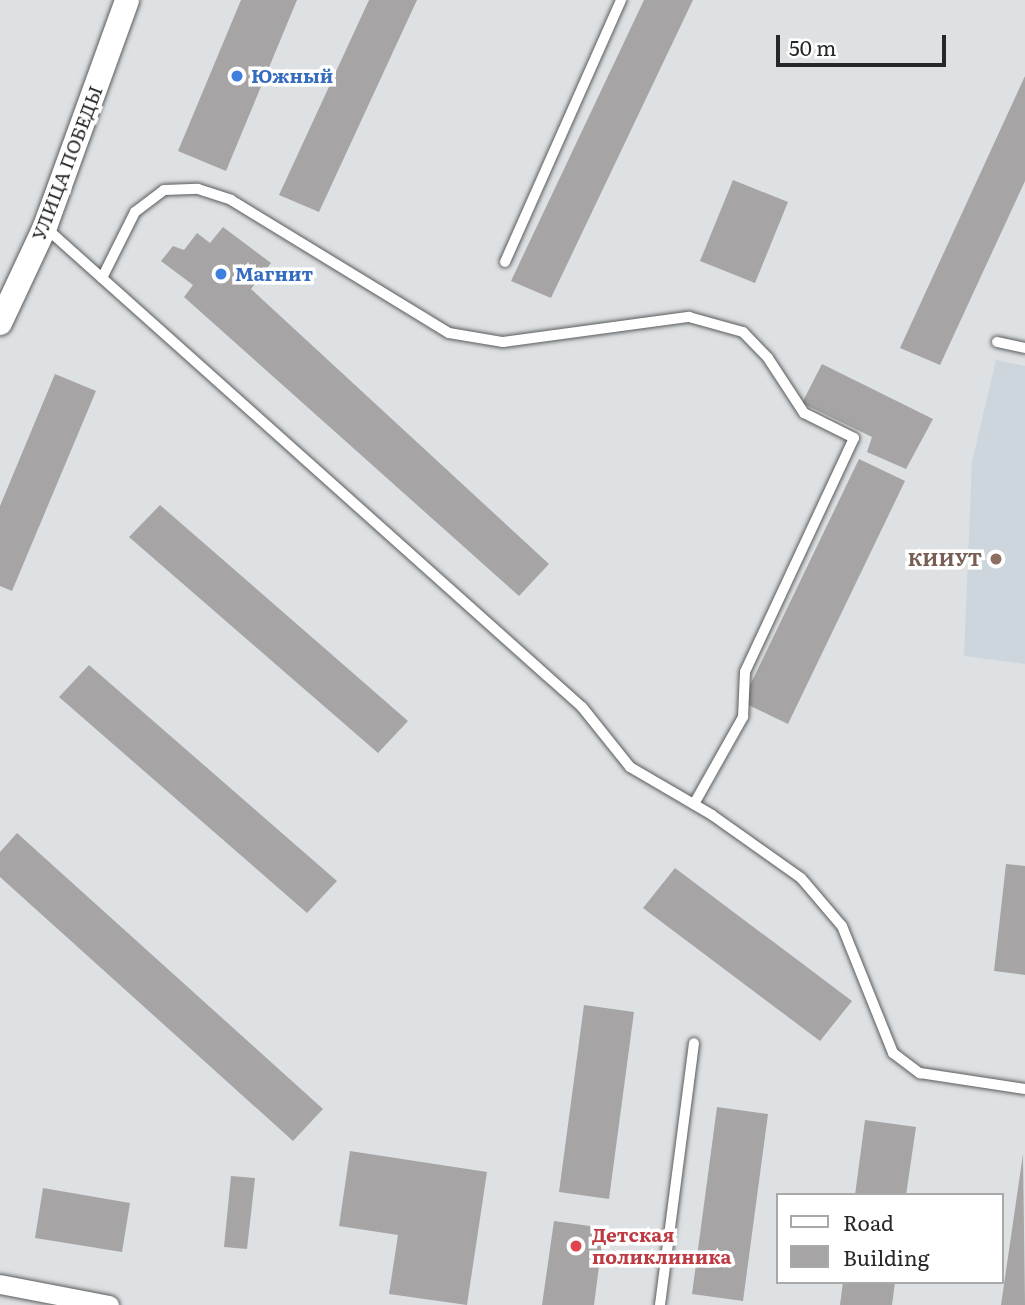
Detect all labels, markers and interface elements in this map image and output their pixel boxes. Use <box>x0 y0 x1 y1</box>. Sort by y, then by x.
scale bar <box>780 21 950 65</box>
text: 50 m <box>789 31 836 62</box>
place label: Южный <box>251 65 333 87</box>
marker: Южный <box>229 68 245 84</box>
street label: УЛИЦА ПОБЕДЫ <box>27 82 107 244</box>
place label: Магнит <box>235 263 313 285</box>
marker: Магнит <box>213 266 229 282</box>
place label: КИИУТ <box>908 548 982 570</box>
marker: КИИУТ <box>988 551 1004 567</box>
legend <box>776 1193 1004 1284</box>
text: Road <box>843 1206 894 1237</box>
place label: Детская поликлиника <box>592 1224 732 1268</box>
marker: Детская поликлиника <box>566 1236 586 1256</box>
text: Building <box>843 1241 929 1272</box>

